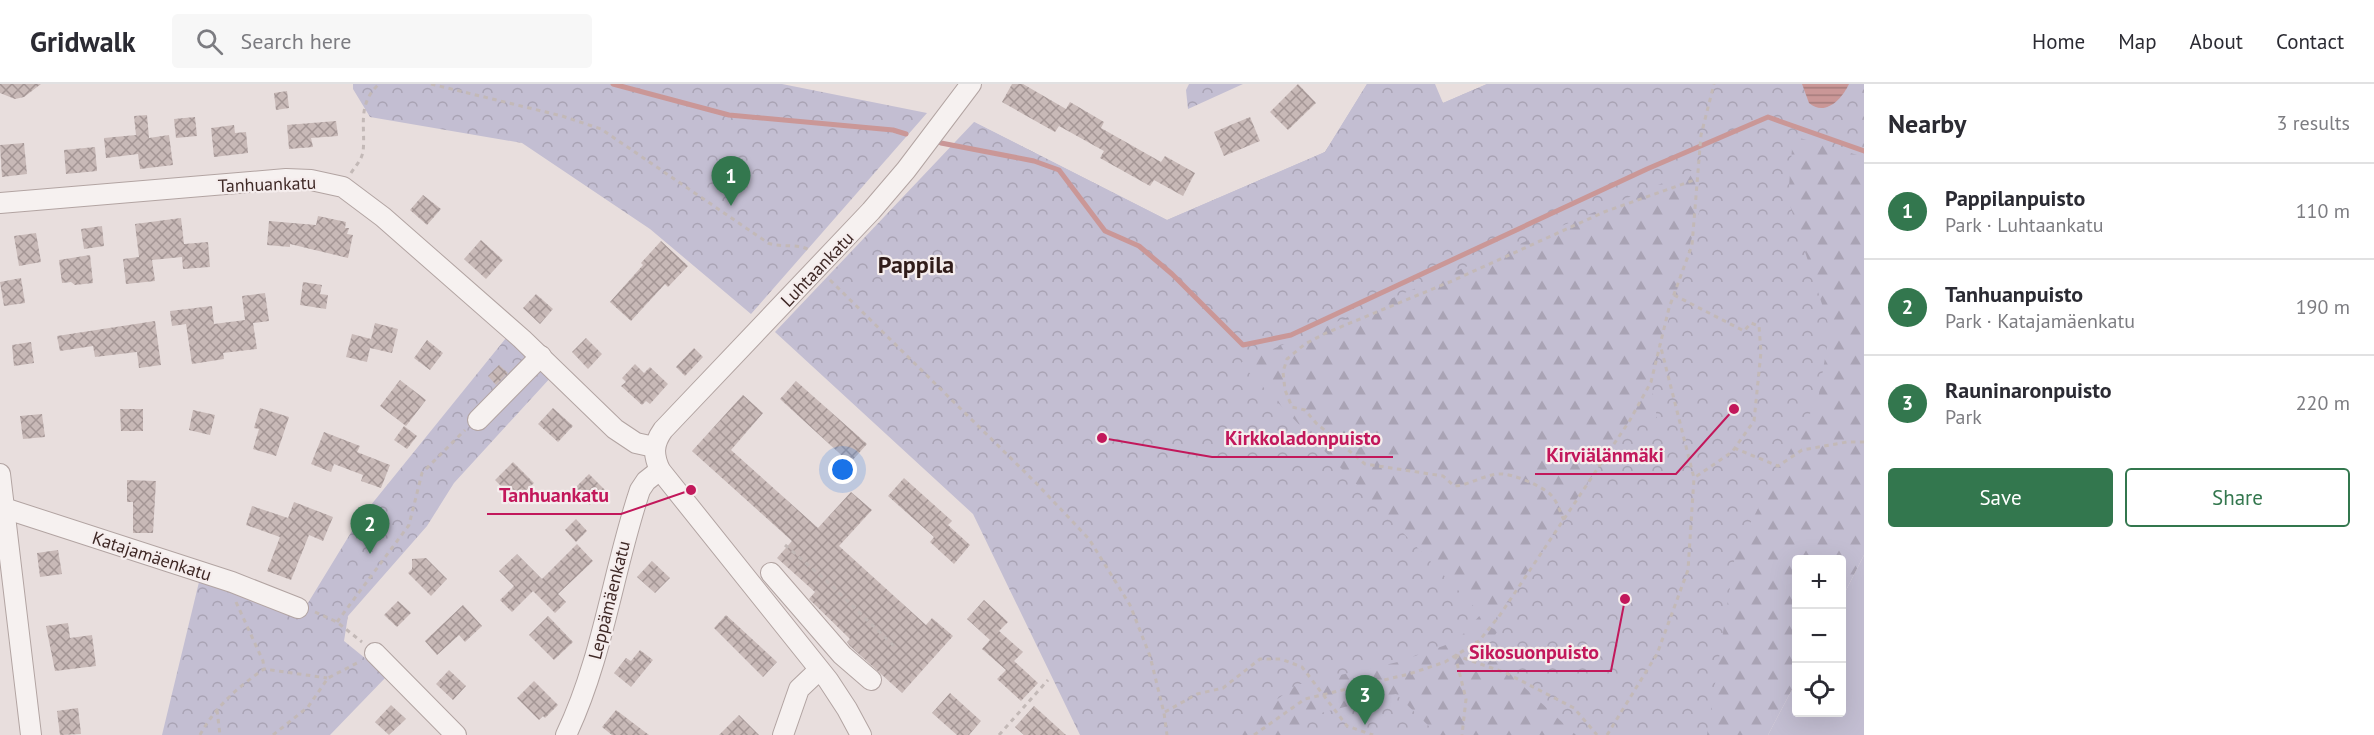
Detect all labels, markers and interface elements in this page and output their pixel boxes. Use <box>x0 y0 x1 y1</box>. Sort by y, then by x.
search box <box>172 14 592 68</box>
text: Gridwalk <box>30 23 136 60</box>
icon: search <box>193 25 226 58</box>
text: Search here <box>241 27 352 55</box>
text: Home <box>2032 28 2085 55</box>
text: Map <box>2118 28 2157 55</box>
text: About <box>2190 28 2243 55</box>
text: Contact <box>2276 28 2344 55</box>
text: Nearby <box>1888 107 1966 140</box>
text: 3 results <box>2277 110 2350 136</box>
pin: 1 <box>712 156 750 206</box>
street label: Tanhuankatu <box>217 171 317 197</box>
text: Pappilanpuisto <box>1945 184 2085 212</box>
text: 1 <box>1902 198 1913 224</box>
text: 110 m <box>2296 198 2350 224</box>
text: Park · Luhtaankatu <box>1945 212 2103 238</box>
street label: Luhtaankatu <box>776 227 858 311</box>
district label: Pappila <box>878 249 954 280</box>
text: Tanhuanpuisto <box>1945 280 2083 308</box>
text: 2 <box>1902 294 1913 320</box>
text: 190 m <box>2296 294 2350 320</box>
text: Park · Katajamäenkatu <box>1945 308 2135 334</box>
text: Rauninaronpuisto <box>1945 376 2112 404</box>
text: 3 <box>1902 390 1913 416</box>
text: 220 m <box>2296 390 2350 416</box>
text: Park <box>1945 404 1982 430</box>
callout: Kirkkoladonpuisto <box>1212 419 1393 457</box>
text: Kirkkoladonpuisto <box>1225 425 1381 451</box>
callout: Kirviälänmäki <box>1535 436 1676 474</box>
text: Kirviälänmäki <box>1546 442 1664 468</box>
your location <box>828 455 857 484</box>
button: Save <box>1888 468 2113 527</box>
button: Share <box>2125 468 2350 527</box>
callout: Tanhuankatu <box>487 476 621 514</box>
text: Tanhuankatu <box>499 482 609 508</box>
pin: 2 <box>350 504 389 554</box>
street label: Katajamäenkatu <box>89 526 215 586</box>
street label: Leppämäenkatu <box>583 538 635 662</box>
map controls <box>1792 555 1846 717</box>
button: + <box>1792 555 1846 609</box>
button: − <box>1792 609 1846 663</box>
callout: Sikosuonpuisto <box>1457 633 1611 671</box>
text: Sikosuonpuisto <box>1469 639 1599 665</box>
button: locate <box>1792 663 1846 717</box>
pin: 3 <box>1346 676 1384 725</box>

